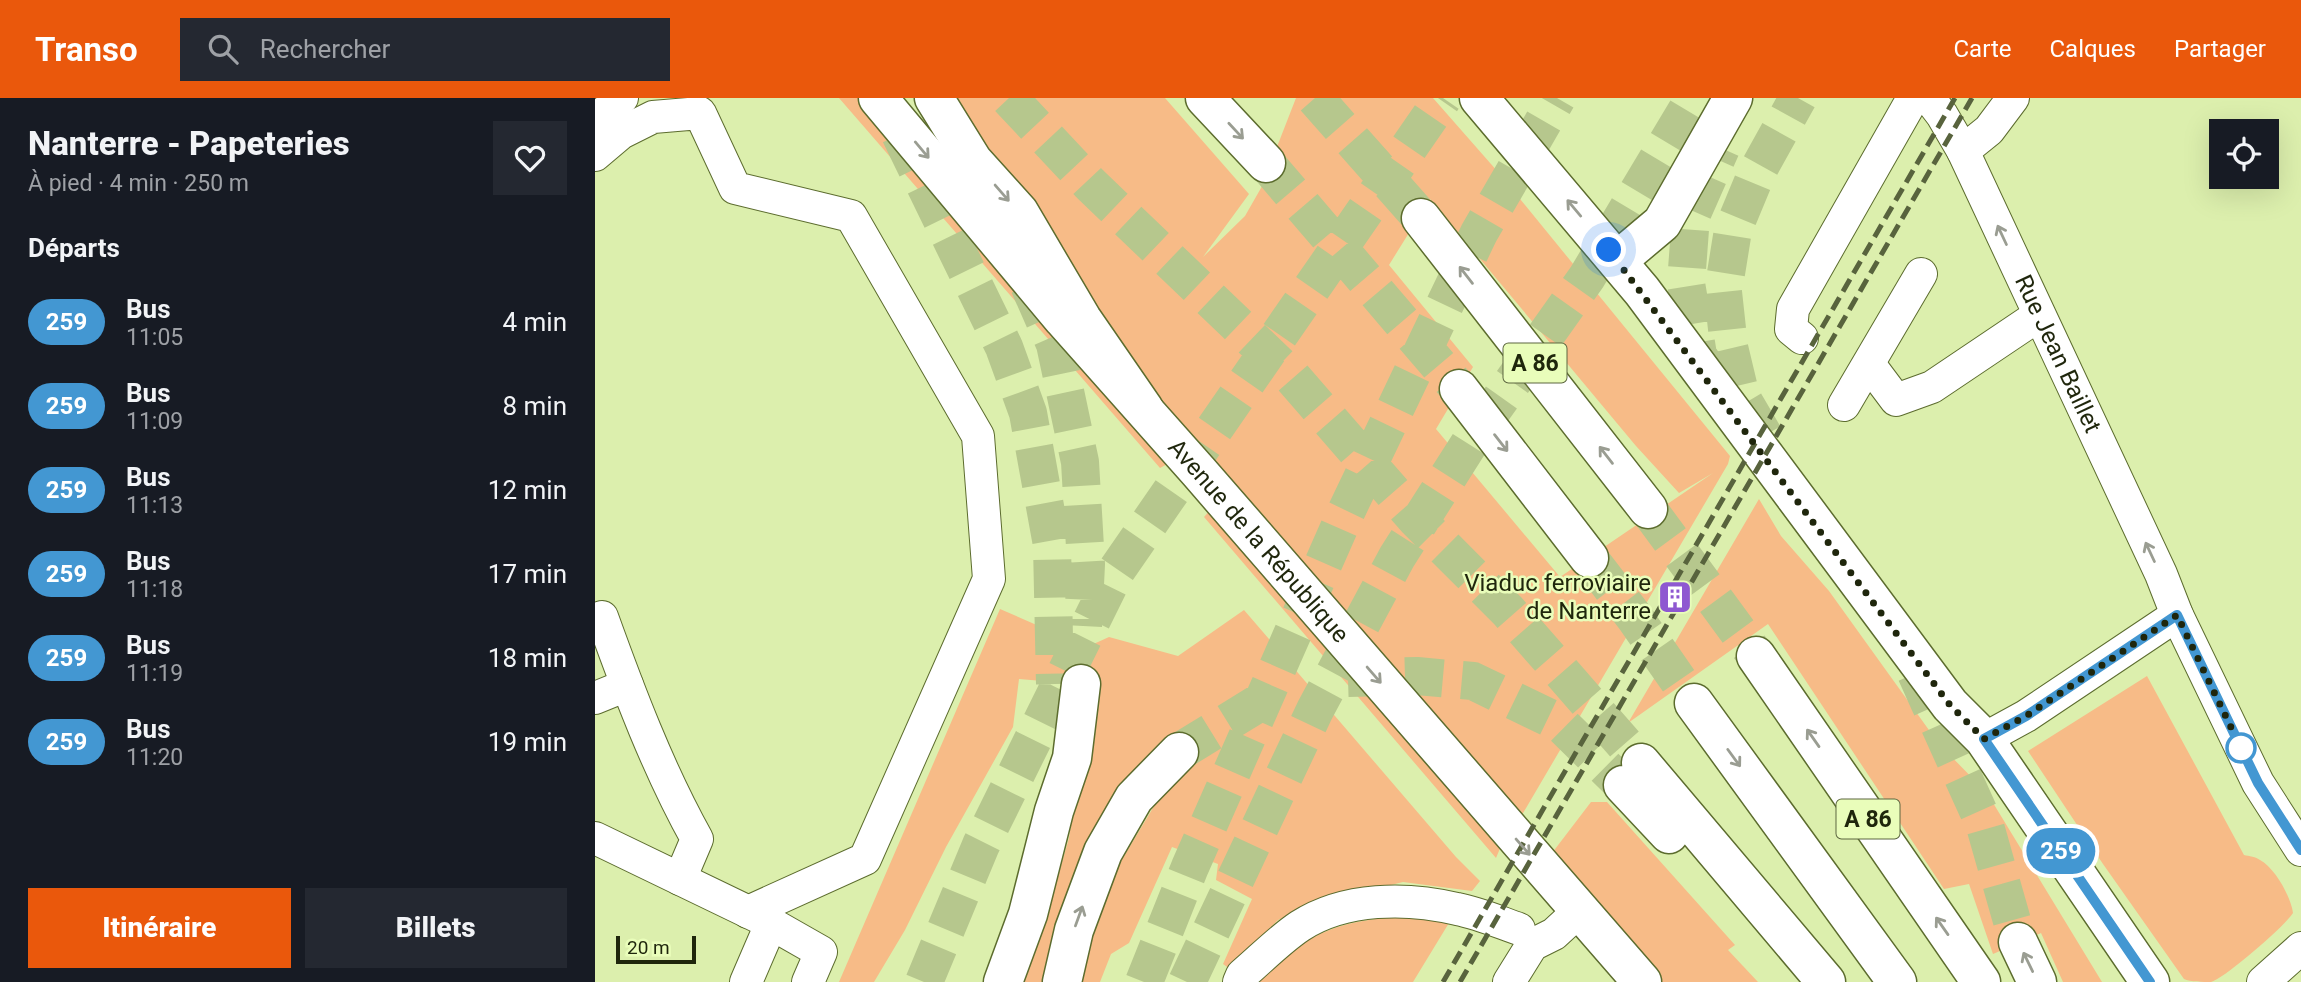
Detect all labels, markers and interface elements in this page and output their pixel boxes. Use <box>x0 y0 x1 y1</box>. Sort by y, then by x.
search box <box>180 18 670 81</box>
text: Transo <box>35 30 138 69</box>
icon: search <box>204 30 242 68</box>
text: Rechercher <box>260 34 390 64</box>
text: Carte <box>1953 35 2011 63</box>
text: Calques <box>2049 35 2136 63</box>
text: Partager <box>2174 35 2266 63</box>
map controls <box>2209 119 2279 189</box>
button: locate <box>2209 119 2279 189</box>
button: heart <box>493 121 567 195</box>
one-way arrow <box>1227 122 1244 139</box>
text: Nanterre - Papeteries <box>28 124 350 163</box>
one-way arrow <box>914 141 930 159</box>
text: À pied · 4 min · 250 m <box>28 170 249 197</box>
one-way arrow <box>994 184 1010 202</box>
one-way arrow <box>1566 199 1582 217</box>
one-way arrow <box>1995 225 2008 246</box>
your location <box>1591 232 1626 267</box>
text: Départs <box>28 233 120 263</box>
one-way arrow <box>1459 267 1474 285</box>
street label: Rue Jean Baillet <box>2009 270 2107 437</box>
text: Bus <box>126 294 171 324</box>
text: 4 min <box>502 307 567 337</box>
text: 259 <box>46 308 87 336</box>
text: 11:05 <box>126 324 183 351</box>
road number: A 86 <box>1503 344 1567 382</box>
text: Bus <box>126 378 171 408</box>
text: 8 min <box>502 391 567 421</box>
text: 259 <box>46 392 87 420</box>
text: 11:09 <box>126 408 183 435</box>
street label: Avenue de la République <box>1162 433 1355 648</box>
one-way arrow <box>1494 433 1509 451</box>
one-way arrow <box>1599 446 1614 464</box>
text: Bus <box>126 462 171 492</box>
text: 12 min <box>488 475 567 505</box>
text: 259 <box>46 476 87 504</box>
text: 11:13 <box>126 492 183 519</box>
one-way arrow <box>2143 542 2157 563</box>
text: Bus <box>126 546 171 576</box>
text: 17 min <box>488 559 567 589</box>
text: 259 <box>46 560 87 588</box>
place label: Viaduc ferroviaire de Nanterre <box>1464 569 1651 625</box>
text: 11:18 <box>126 576 183 603</box>
building icon: Viaduc ferroviaire de Nanterre <box>1656 578 1694 616</box>
text: Bus <box>126 630 171 660</box>
text: 18 min <box>488 643 567 673</box>
text: 259 <box>46 644 87 672</box>
text: 11:19 <box>126 660 183 687</box>
one-way arrow <box>1366 666 1382 684</box>
text: Bus <box>126 714 171 744</box>
text: 19 min <box>488 727 567 757</box>
text: 259 <box>46 728 87 756</box>
one-way arrow <box>1806 729 1820 748</box>
unlabelled marker <box>2226 733 2256 763</box>
text: 11:20 <box>126 744 183 771</box>
one-way arrow <box>1727 748 1741 767</box>
road number: A 86 <box>1837 800 1899 838</box>
line badge: 259 <box>2021 828 2101 874</box>
one-way arrow <box>1515 837 1531 855</box>
text: 259 <box>2040 837 2082 865</box>
button: Itinéraire <box>28 888 291 968</box>
button: Billets <box>305 888 567 968</box>
one-way arrow <box>1074 906 1087 928</box>
one-way arrow <box>1935 917 1949 936</box>
scale bar <box>616 933 697 965</box>
text: 20 m <box>627 936 670 959</box>
one-way arrow <box>2020 952 2034 973</box>

